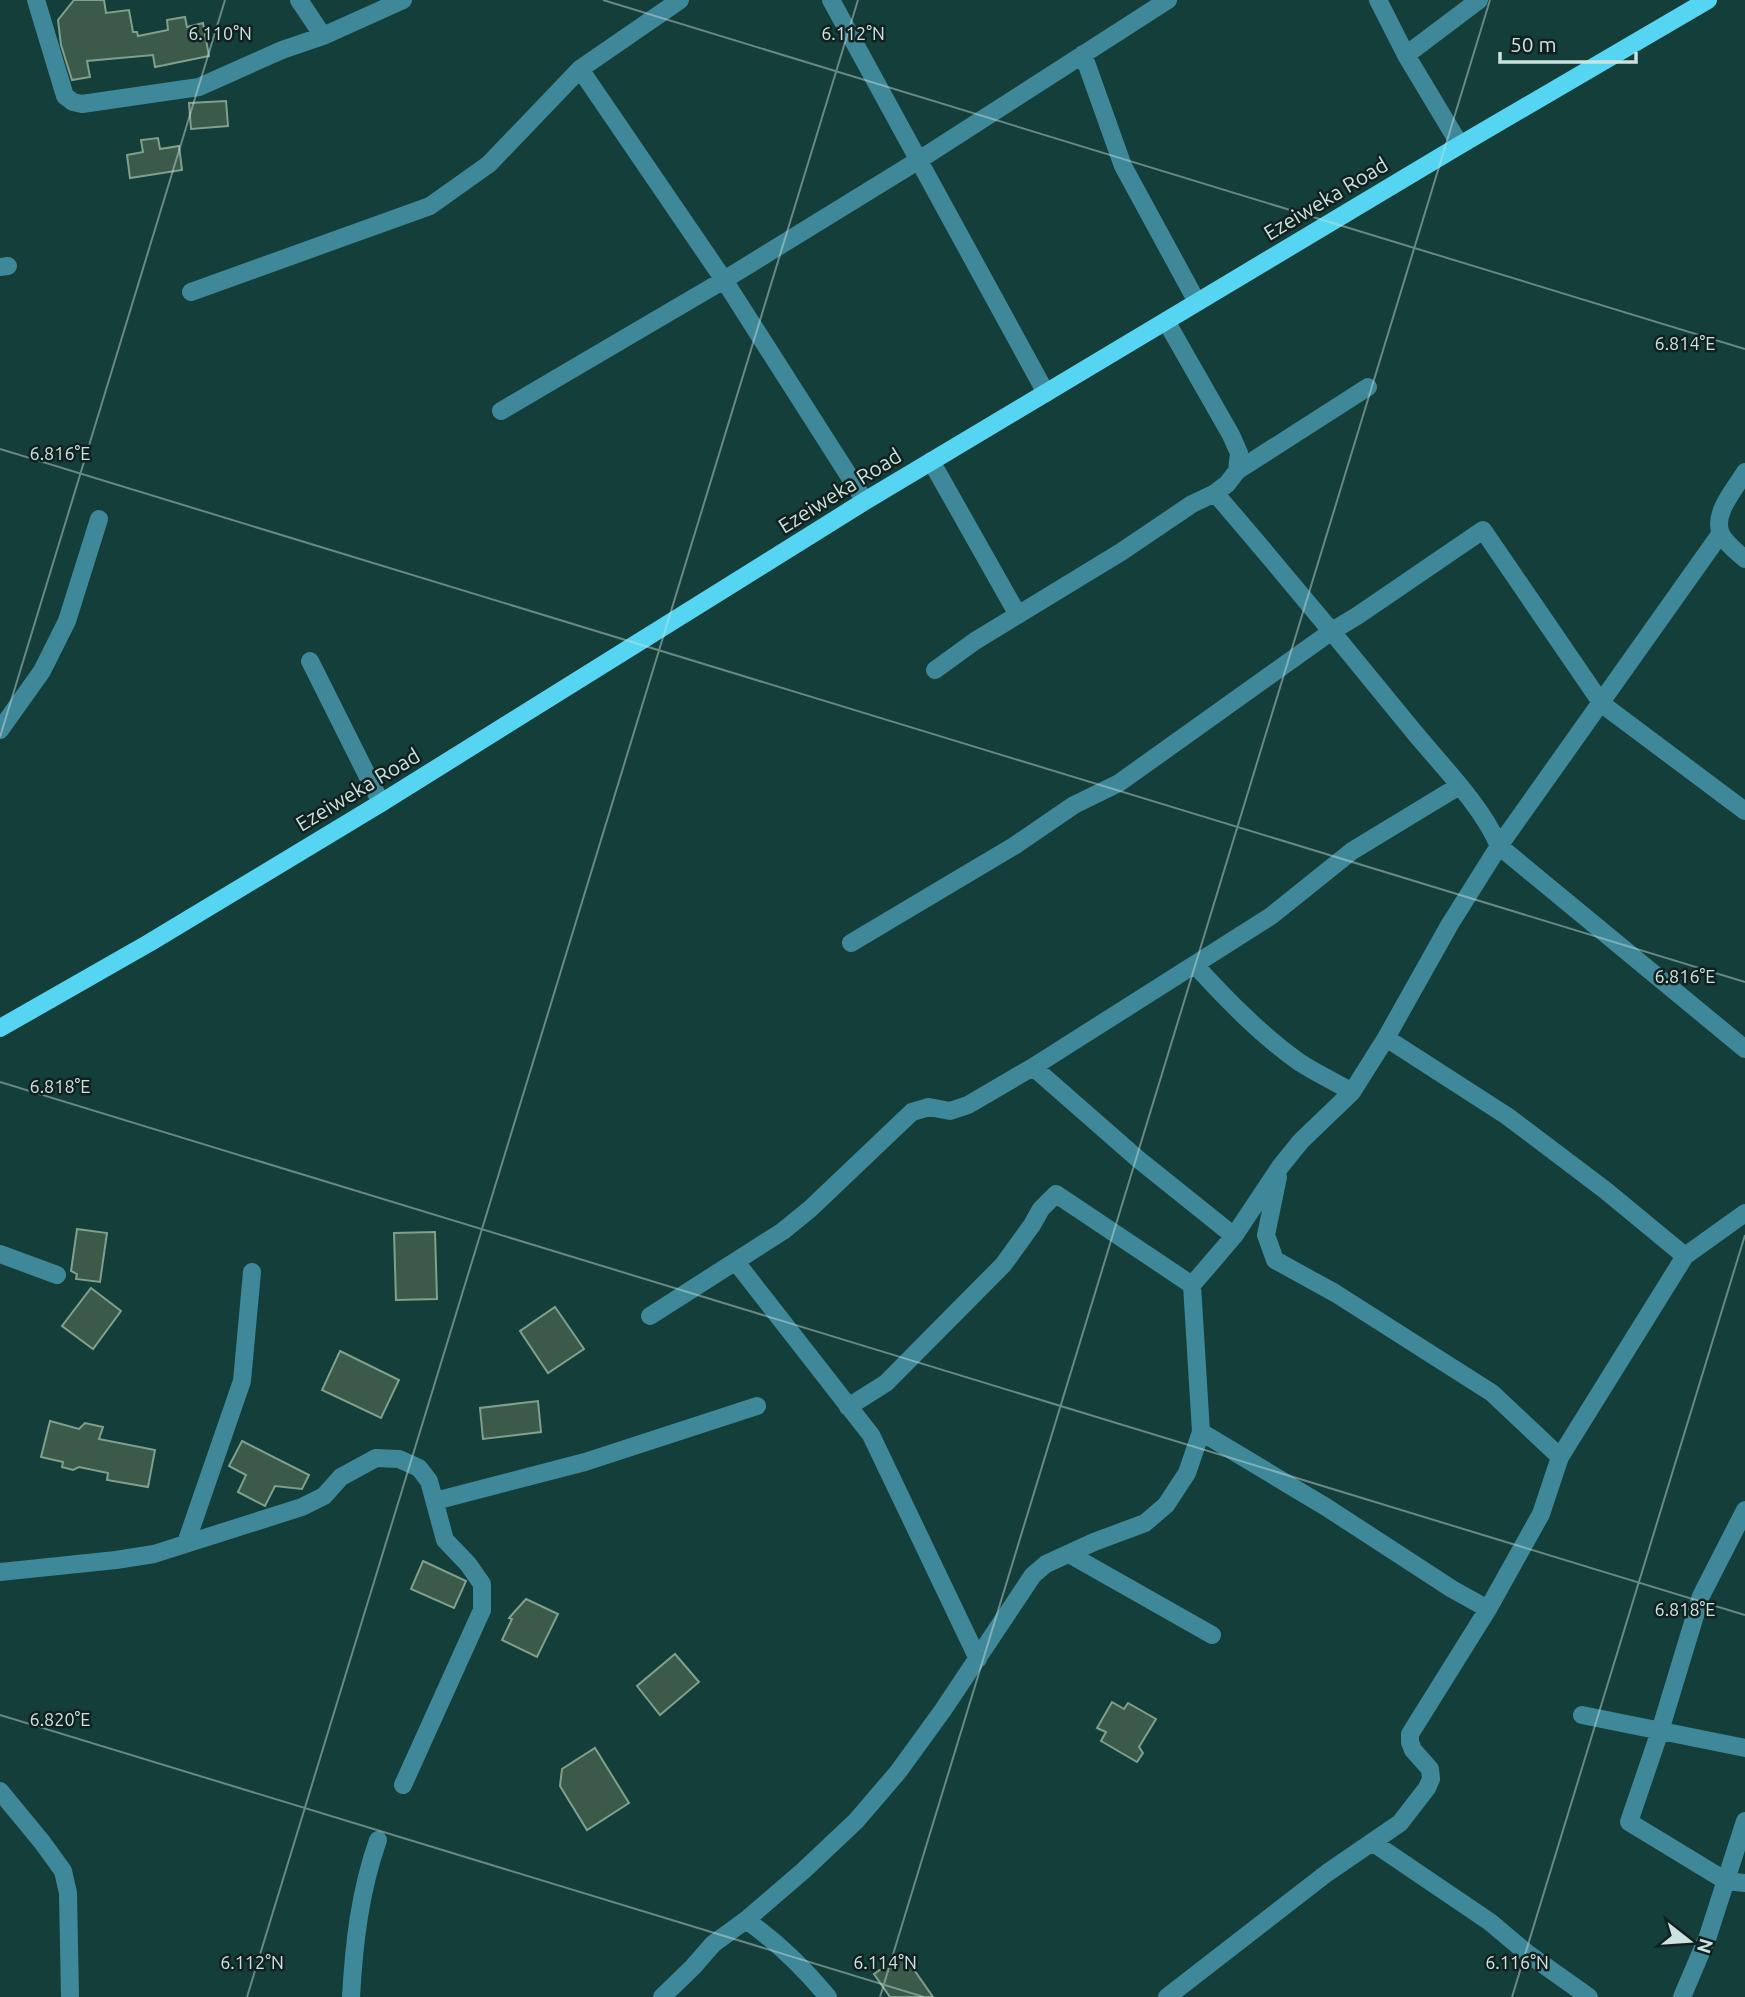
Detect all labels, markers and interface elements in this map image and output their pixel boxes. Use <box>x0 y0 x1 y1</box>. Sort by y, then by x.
scale bar <box>1500 21 1636 65</box>
text: 6.110°N <box>188 23 252 43</box>
text: 6.112°N <box>821 23 885 43</box>
text: 50 m <box>1510 32 1557 56</box>
street label: Ezeiweka Road <box>1259 152 1392 245</box>
text: 6.814°E <box>1655 333 1715 353</box>
text: 6.816°E <box>30 443 90 463</box>
street label: Ezeiweka Road <box>774 443 905 538</box>
street label: Ezeiweka Road <box>291 743 424 836</box>
text: 6.816°E <box>1655 966 1715 986</box>
text: 6.818°E <box>30 1076 90 1096</box>
text: 6.818°E <box>1655 1599 1715 1619</box>
text: 6.820°E <box>30 1709 90 1729</box>
north arrow <box>1654 1906 1724 1976</box>
text: N <box>1693 1936 1718 1956</box>
text: 6.112°N <box>220 1952 284 1972</box>
text: 6.114°N <box>853 1952 917 1972</box>
text: 6.116°N <box>1485 1952 1549 1972</box>

